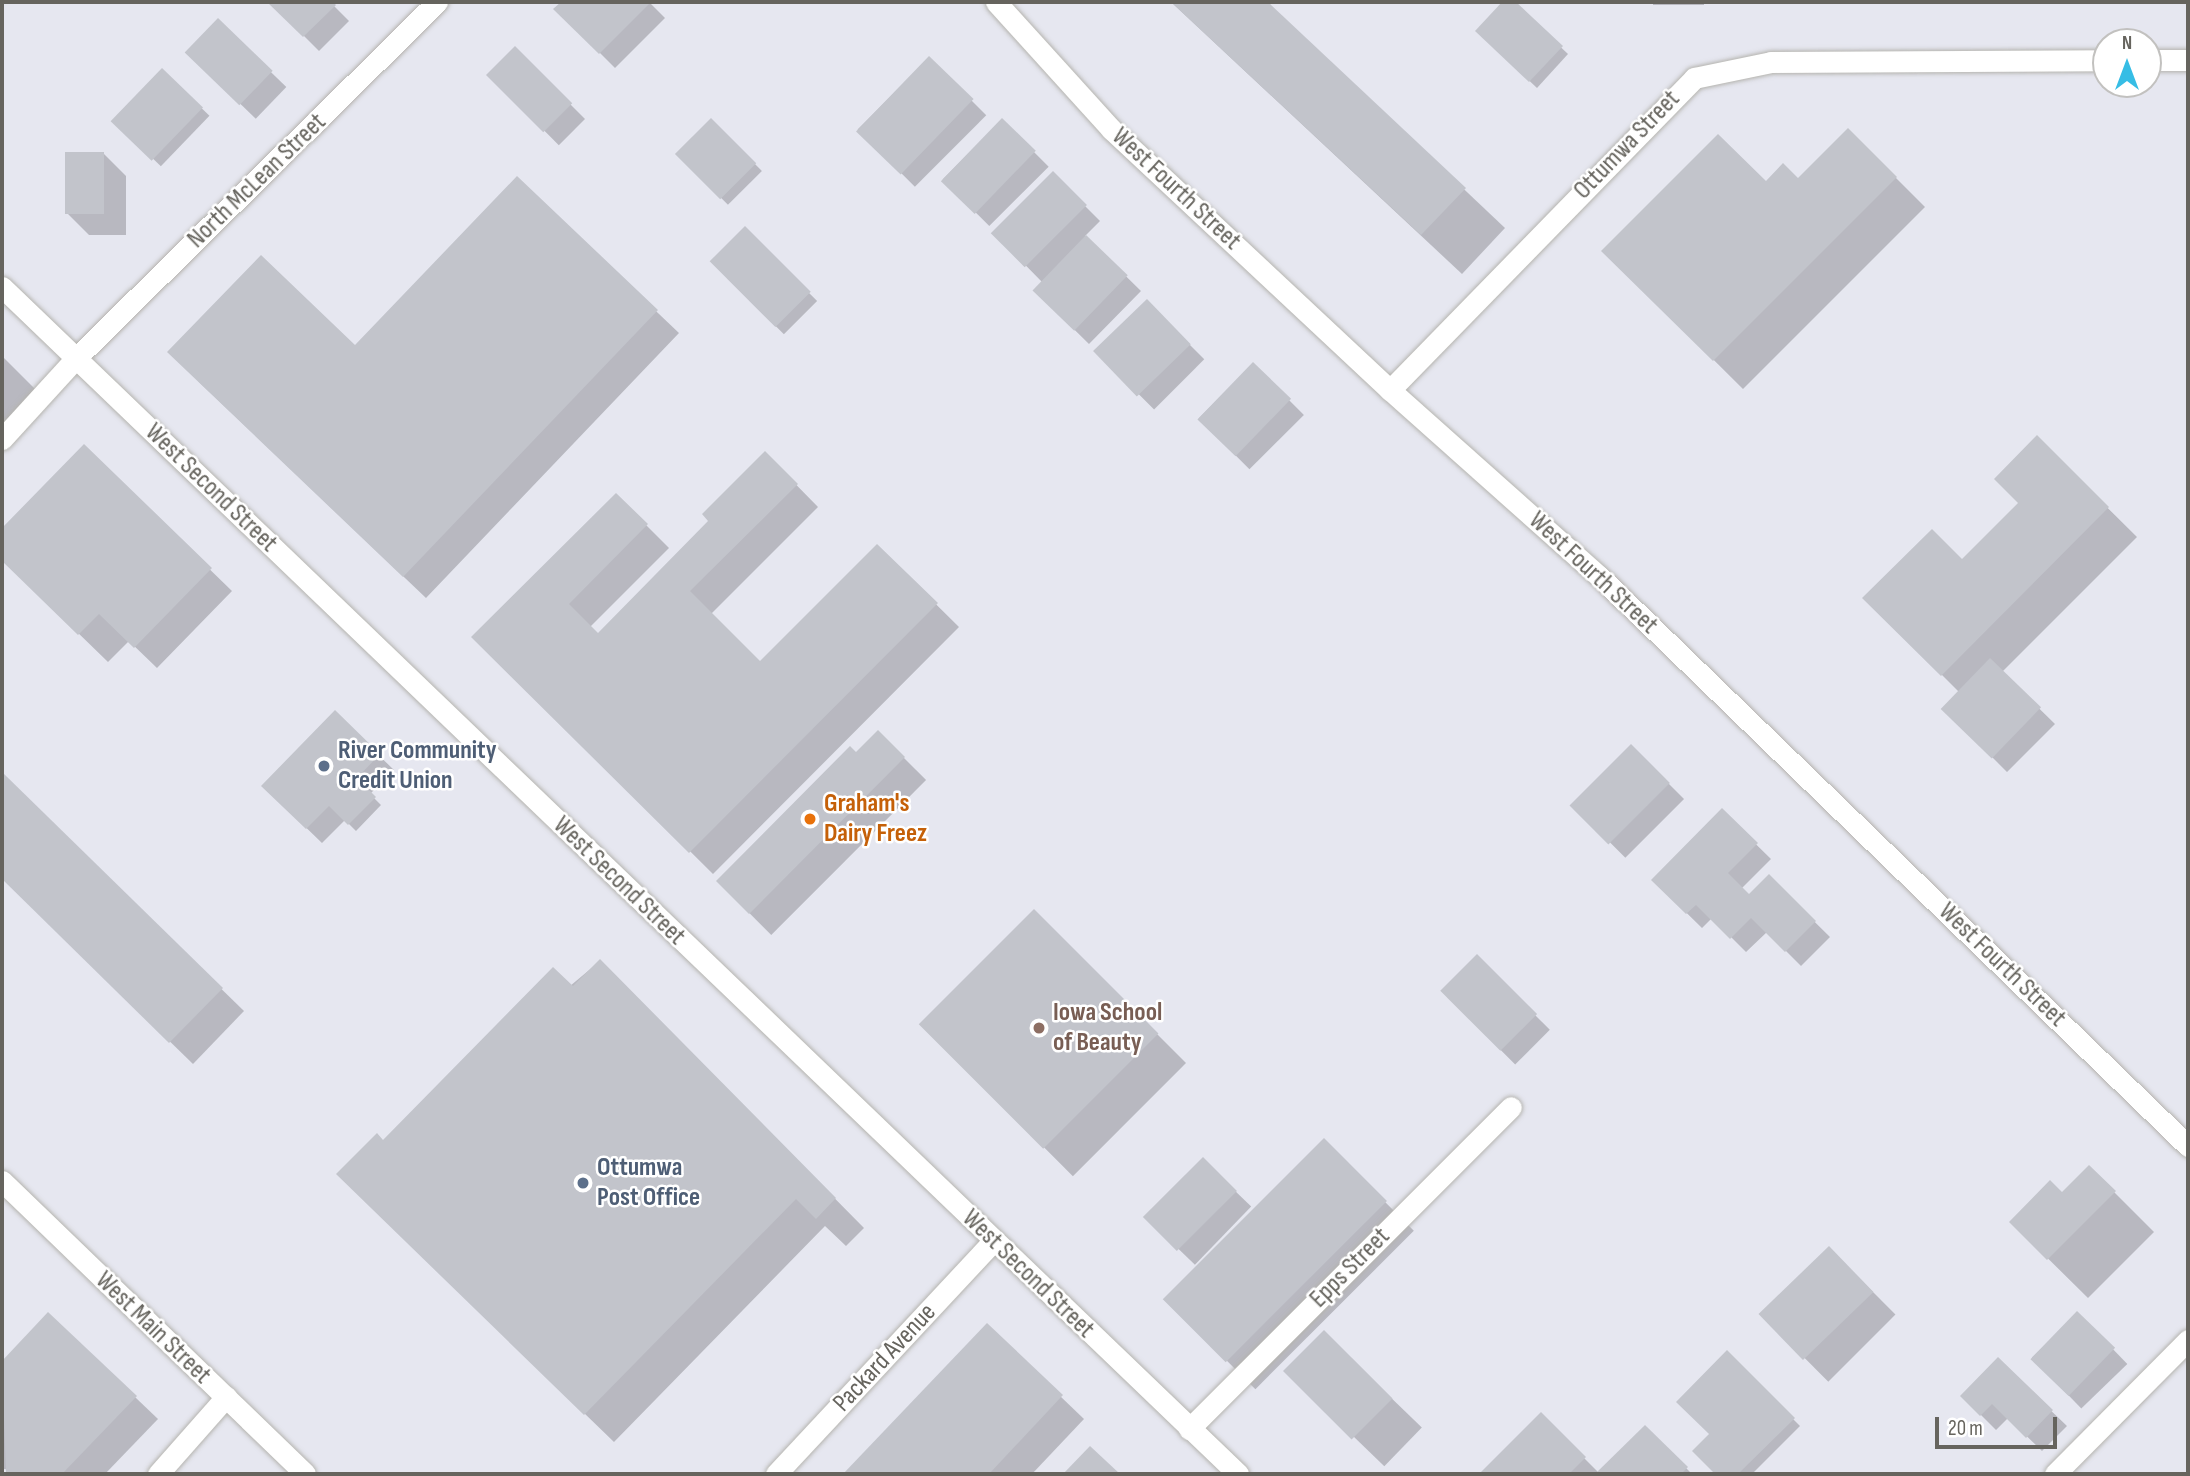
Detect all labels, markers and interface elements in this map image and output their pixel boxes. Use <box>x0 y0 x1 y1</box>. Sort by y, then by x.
north arrow <box>2092 28 2162 98</box>
text: N <box>2122 32 2132 55</box>
street label: Ottumwa Street <box>1567 84 1687 206</box>
street label: North McLean Street <box>181 107 333 255</box>
street label: West Fourth Street <box>1105 121 1247 257</box>
street label: West Second Street <box>138 417 284 559</box>
street label: West Fourth Street <box>1522 505 1664 641</box>
place label: River Community Credit Union <box>338 735 497 796</box>
marker: River Community Credit Union <box>316 758 332 774</box>
place label: Graham's Dairy Freez <box>824 788 927 850</box>
street label: West Second Street <box>546 810 692 952</box>
marker: Graham's Dairy Freez <box>802 811 818 827</box>
street label: West Fourth Street <box>1932 896 2072 1034</box>
place label: Iowa School of Beauty <box>1053 997 1162 1058</box>
marker: Iowa School of Beauty <box>1031 1020 1047 1036</box>
place label: Ottumwa Post Office <box>597 1152 700 1214</box>
marker: Ottumwa Post Office <box>575 1175 591 1191</box>
street label: West Second Street <box>955 1203 1101 1345</box>
street label: Epps Street <box>1303 1221 1397 1315</box>
street label: West Main Street <box>89 1265 217 1391</box>
street label: Packard Avenue <box>827 1297 943 1419</box>
scale bar <box>1938 1402 2060 1446</box>
text: 20 m <box>1948 1416 1983 1441</box>

